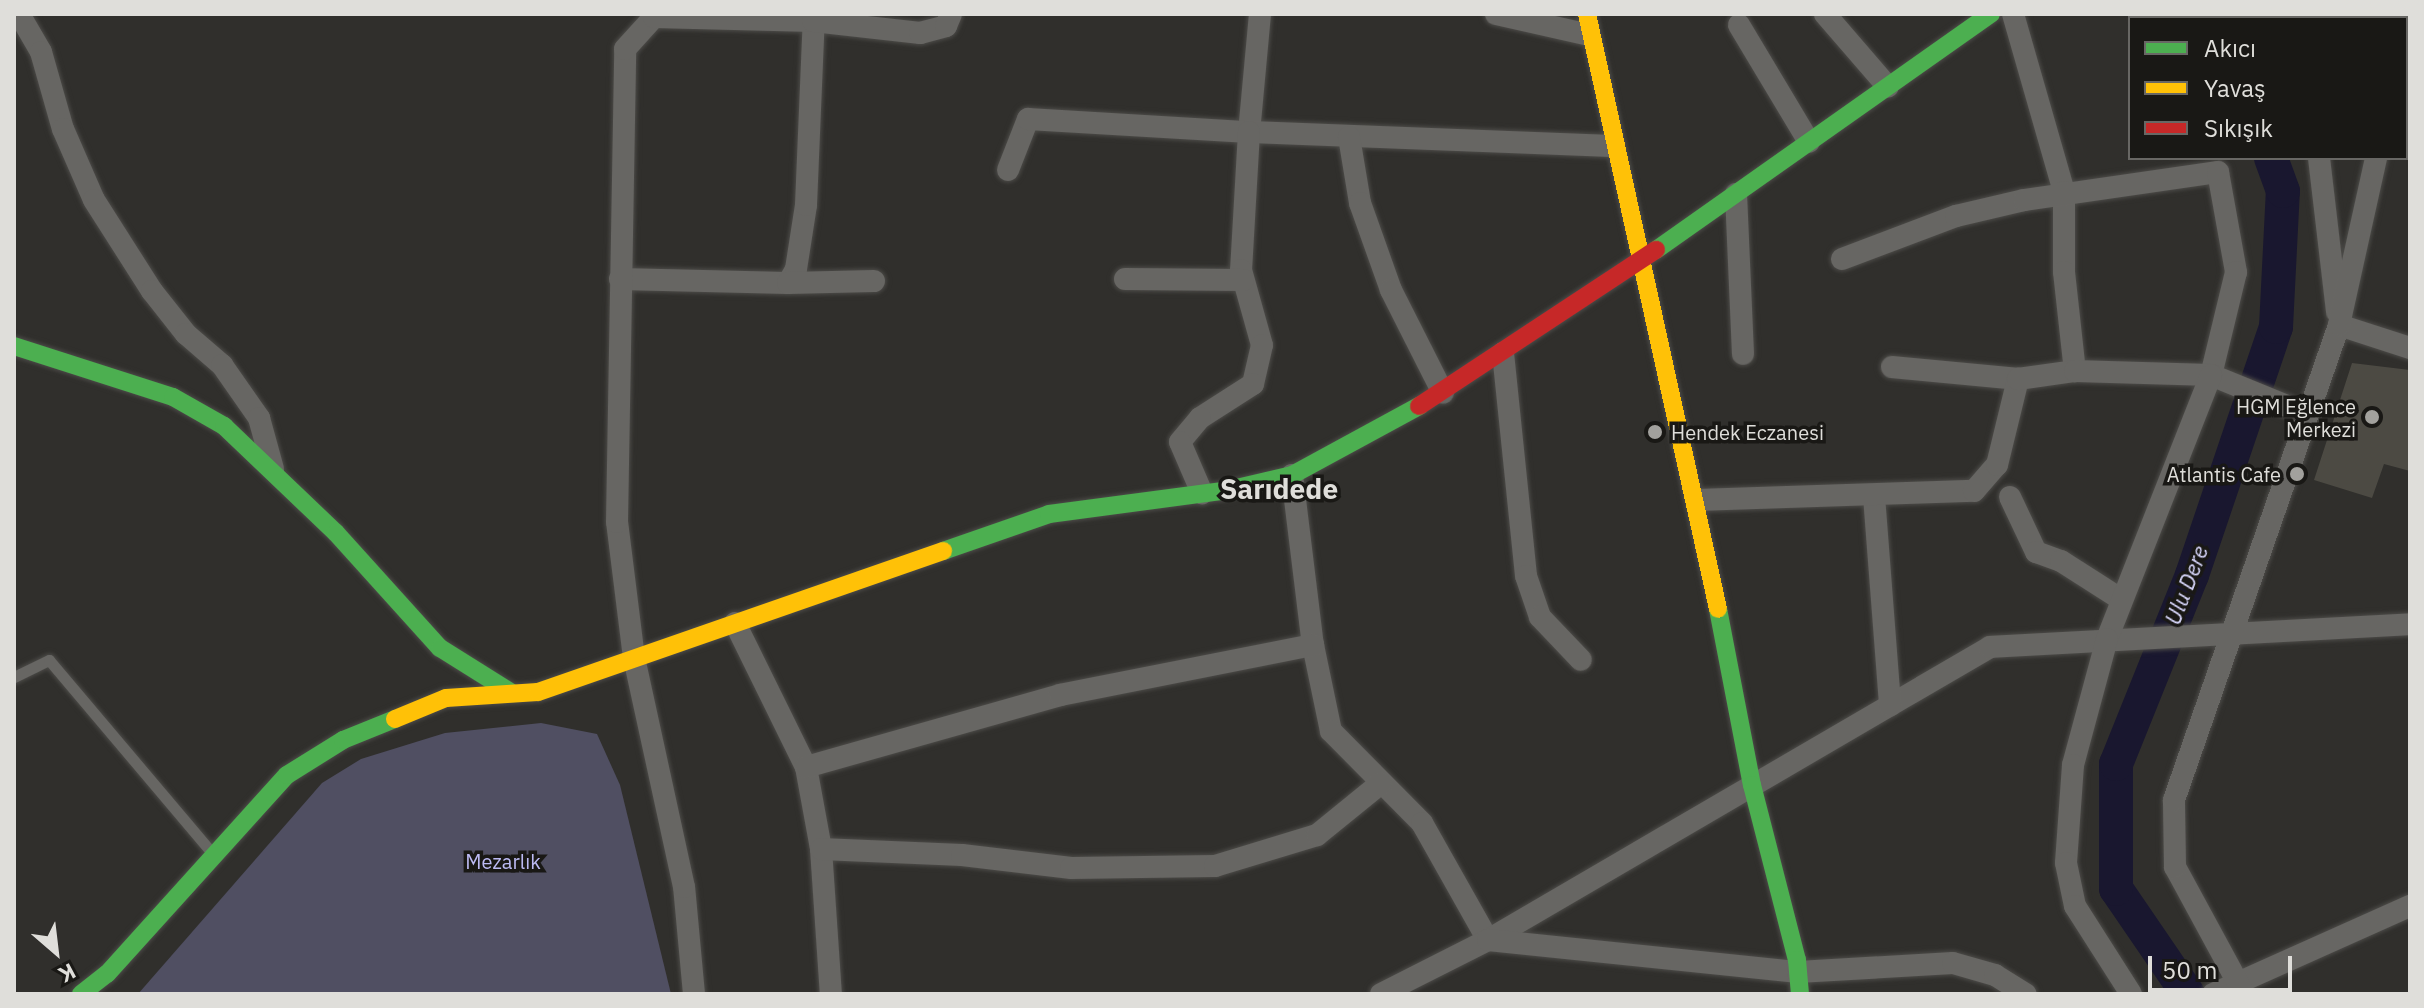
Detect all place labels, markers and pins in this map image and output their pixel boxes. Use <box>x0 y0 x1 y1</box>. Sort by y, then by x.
place label: HGM Eğlence Merkezi <box>2236 394 2356 441</box>
marker: HGM Eğlence Merkezi <box>2363 408 2381 426</box>
place label: Hendek Eczanesi <box>1671 420 1824 444</box>
marker: Hendek Eczanesi <box>1646 423 1664 441</box>
place label: Atlantis Cafe <box>2167 462 2281 486</box>
marker: Atlantis Cafe <box>2288 465 2306 483</box>

